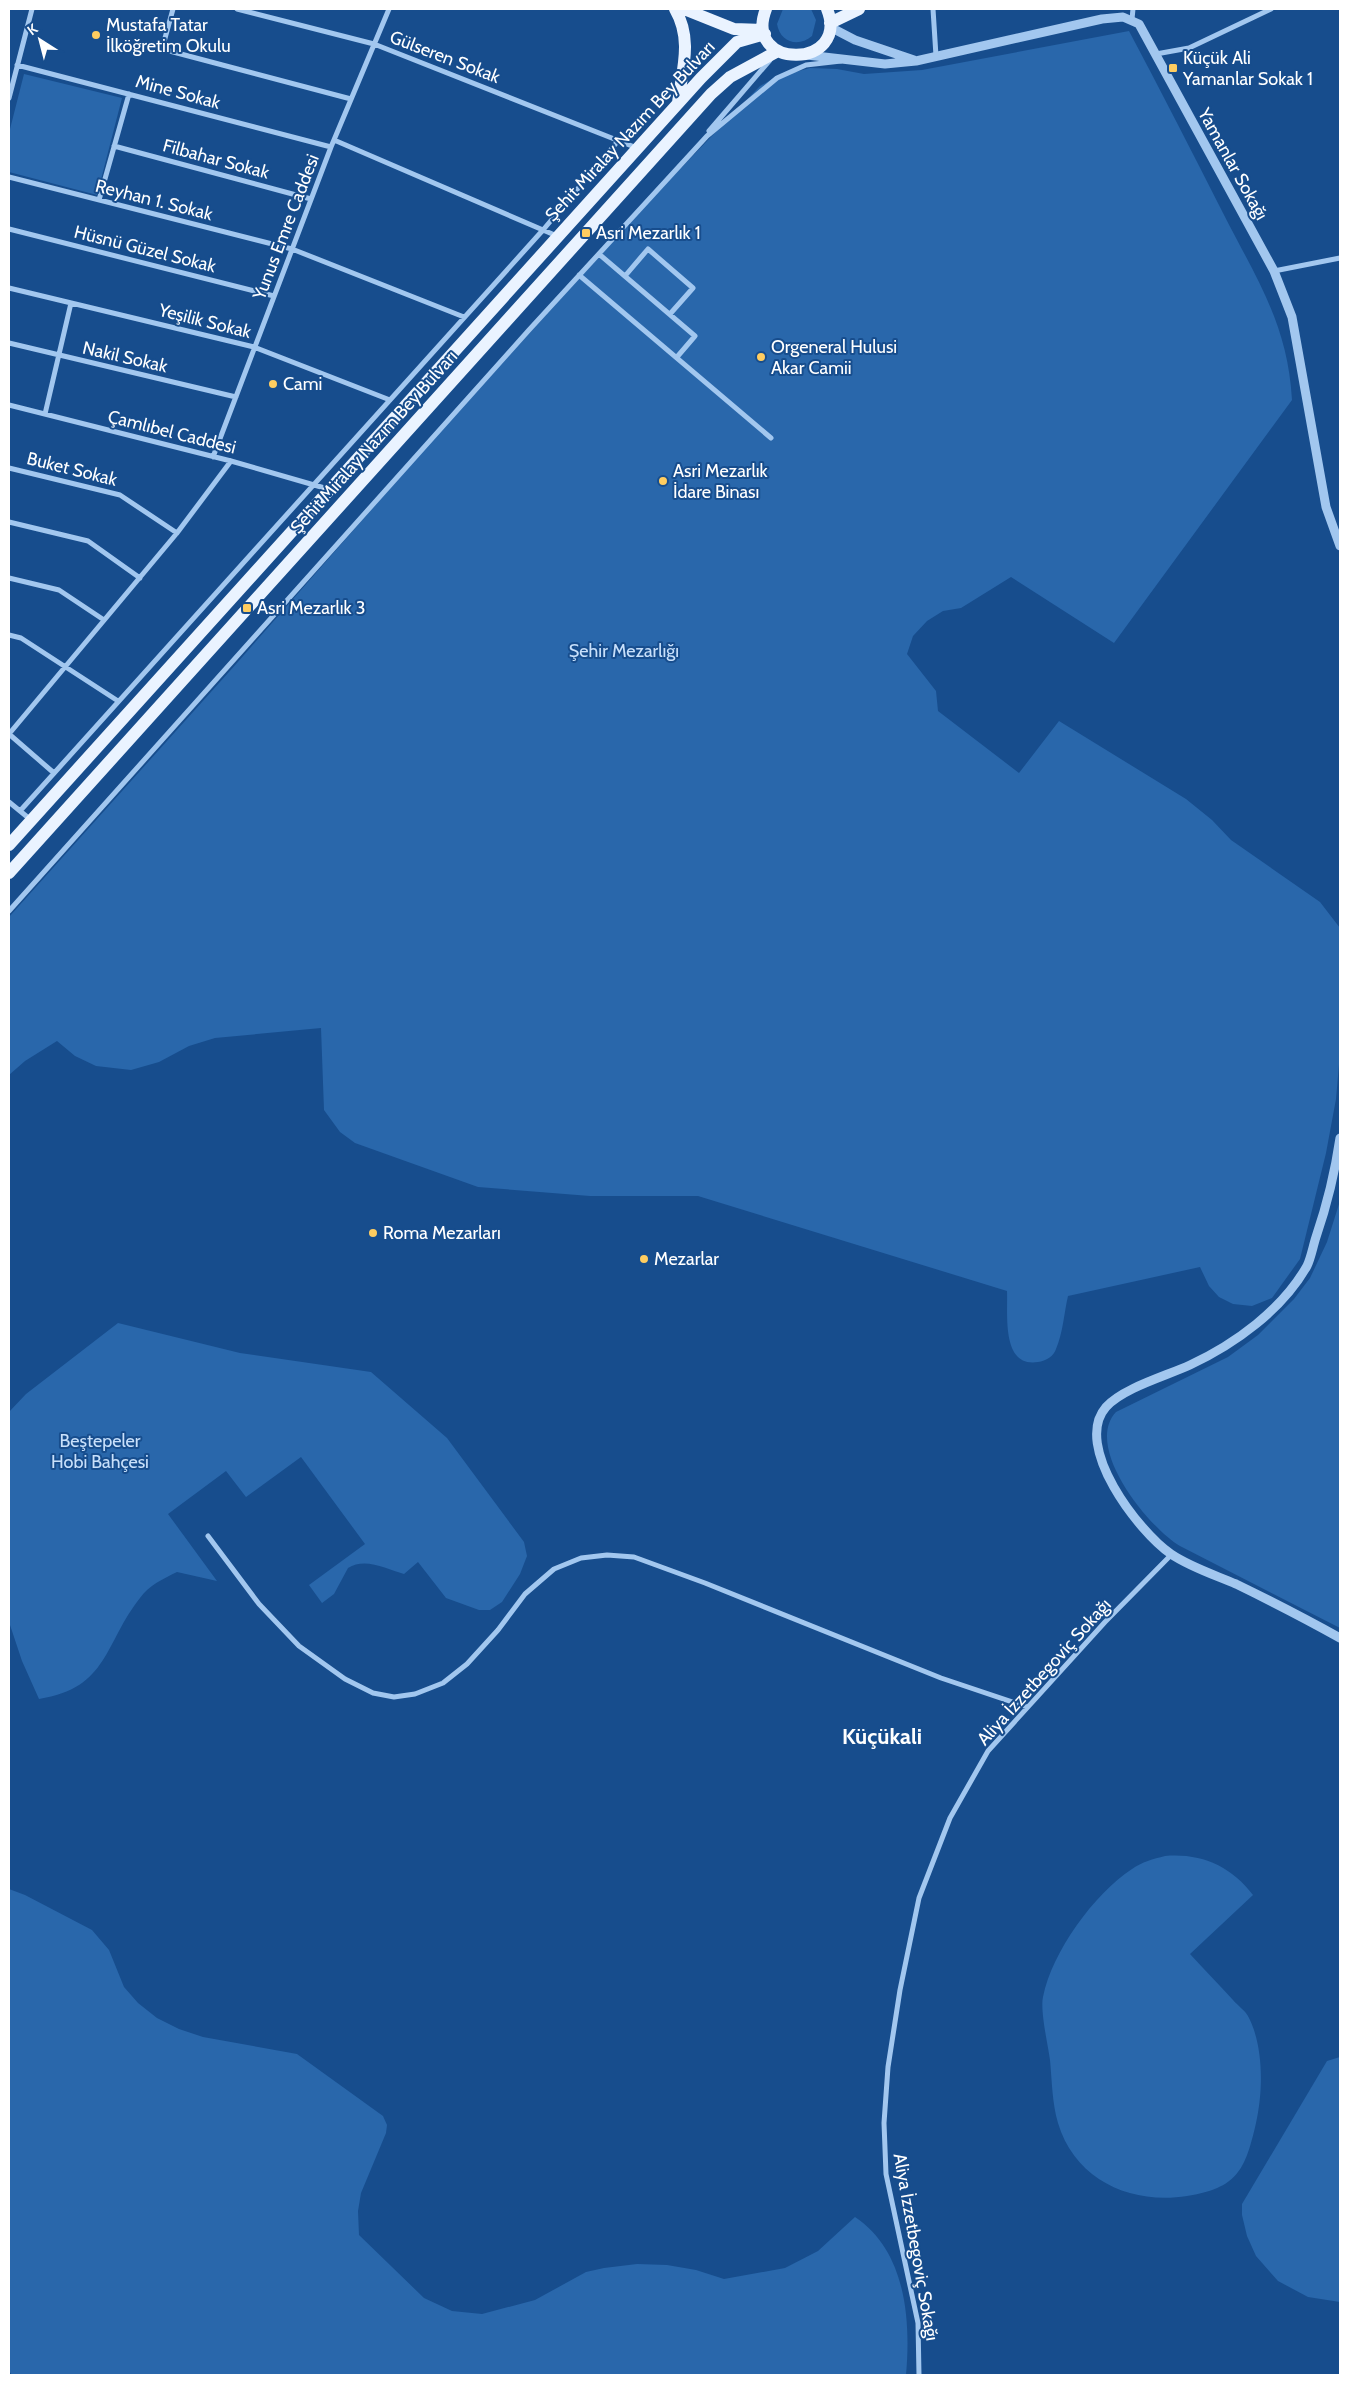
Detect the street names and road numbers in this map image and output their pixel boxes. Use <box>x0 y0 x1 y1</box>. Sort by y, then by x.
street label: Gülseren Sokak <box>387 26 504 88</box>
street label: Şehit Miralay Nazım Bey Bulvarı <box>540 36 720 226</box>
street label: Mine Sokak <box>133 70 224 114</box>
street label: Yamanlar Sokağı <box>1193 103 1273 224</box>
street label: Filbahar Sokak <box>160 134 272 184</box>
street label: Yunus Emre Caddesi <box>248 151 324 304</box>
street label: Reyhan 1. Sokak <box>93 175 216 225</box>
street label: Hüsnü Güzel Sokak <box>72 221 219 277</box>
street label: Yeşilik Sokak <box>156 299 254 343</box>
street label: Nakil Sokak <box>80 337 170 378</box>
street label: Şehit Miralay Nazım Bey Bulvarı <box>286 346 462 538</box>
street label: Çamlıbel Caddesi <box>106 405 238 459</box>
street label: Buket Sokak <box>25 447 120 491</box>
street label: Aliya İzzetbegoviç Sokağı <box>972 1594 1116 1750</box>
street label: Aliya İzzetbegoviç Sokağı <box>889 2152 943 2342</box>

